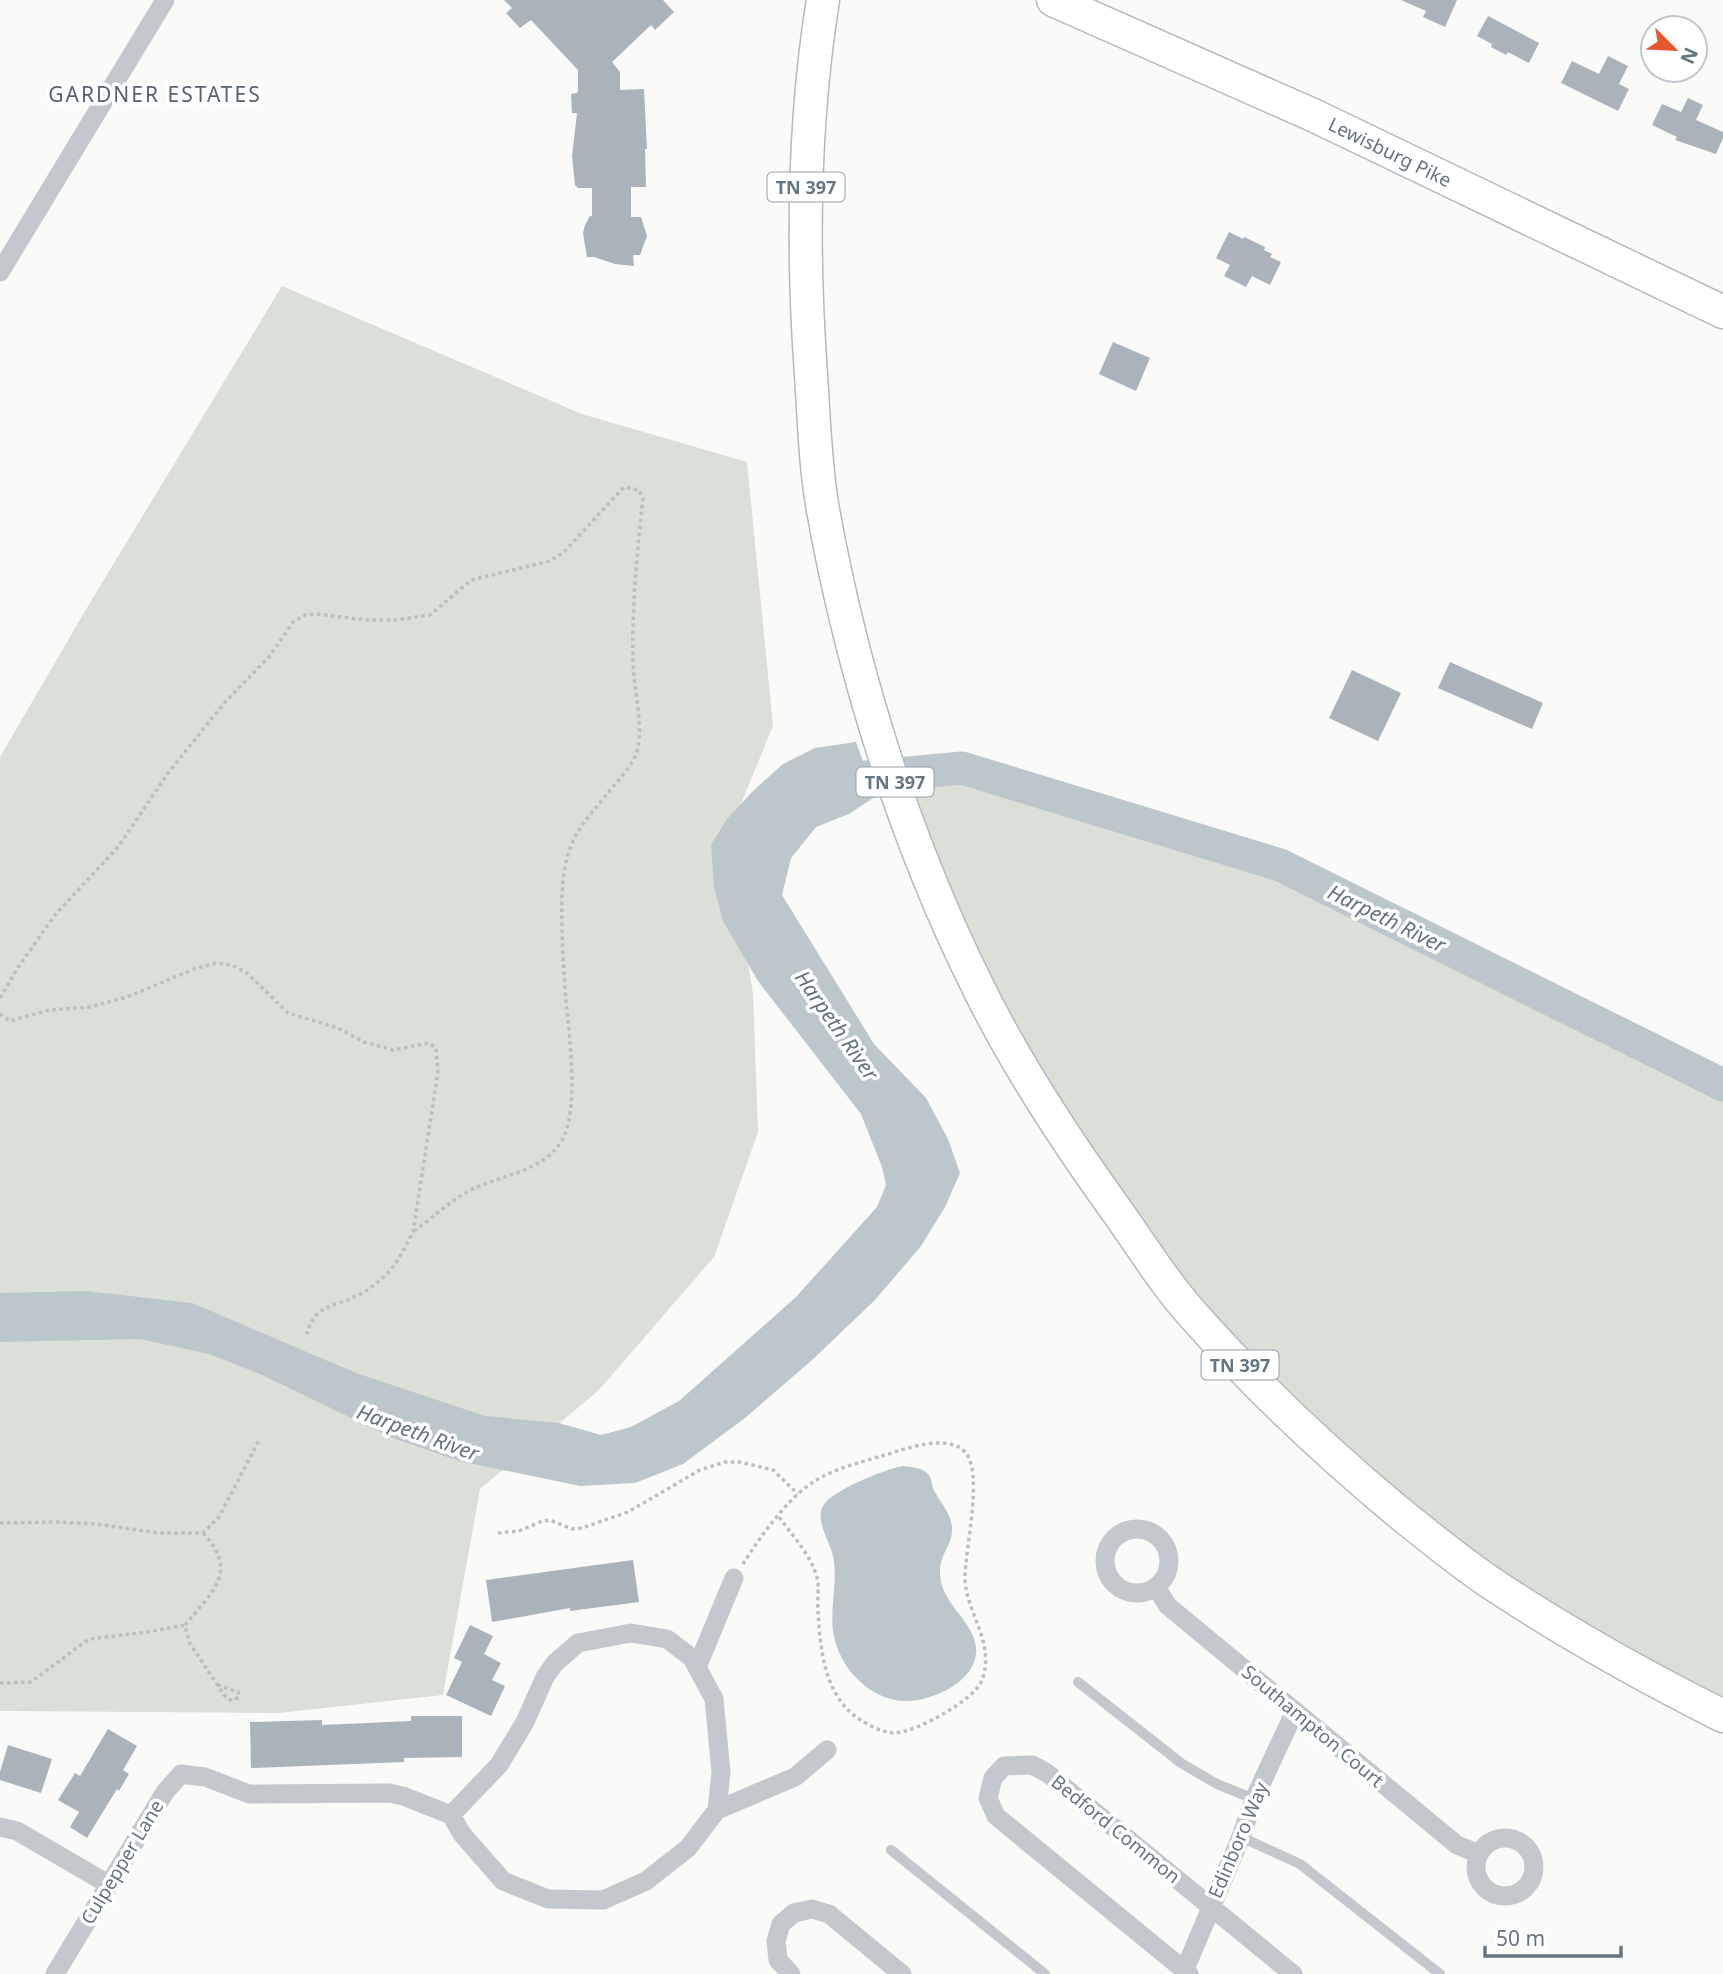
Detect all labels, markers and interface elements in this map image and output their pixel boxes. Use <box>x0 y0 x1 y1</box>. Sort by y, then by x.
north arrow <box>1639 14 1709 84</box>
text: N <box>1675 44 1705 68</box>
district label: GARDNER ESTATES <box>48 80 262 108</box>
street label: Lewisburg Pike <box>1324 111 1456 193</box>
road number: TN 397 <box>768 172 844 202</box>
road number: TN 397 <box>856 768 934 796</box>
water label: Harpeth River <box>1323 877 1452 959</box>
water label: Harpeth River <box>789 965 886 1087</box>
road number: TN 397 <box>1202 1350 1278 1380</box>
water label: Harpeth River <box>353 1397 484 1468</box>
street label: Southampton Court <box>1237 1659 1389 1793</box>
street label: Bedford Common <box>1046 1769 1186 1889</box>
street label: Edinboro Way <box>1202 1778 1274 1902</box>
street label: Culpepper Lane <box>75 1795 169 1929</box>
scale bar <box>1485 1914 1622 1958</box>
text: 50 m <box>1496 1924 1545 1952</box>

